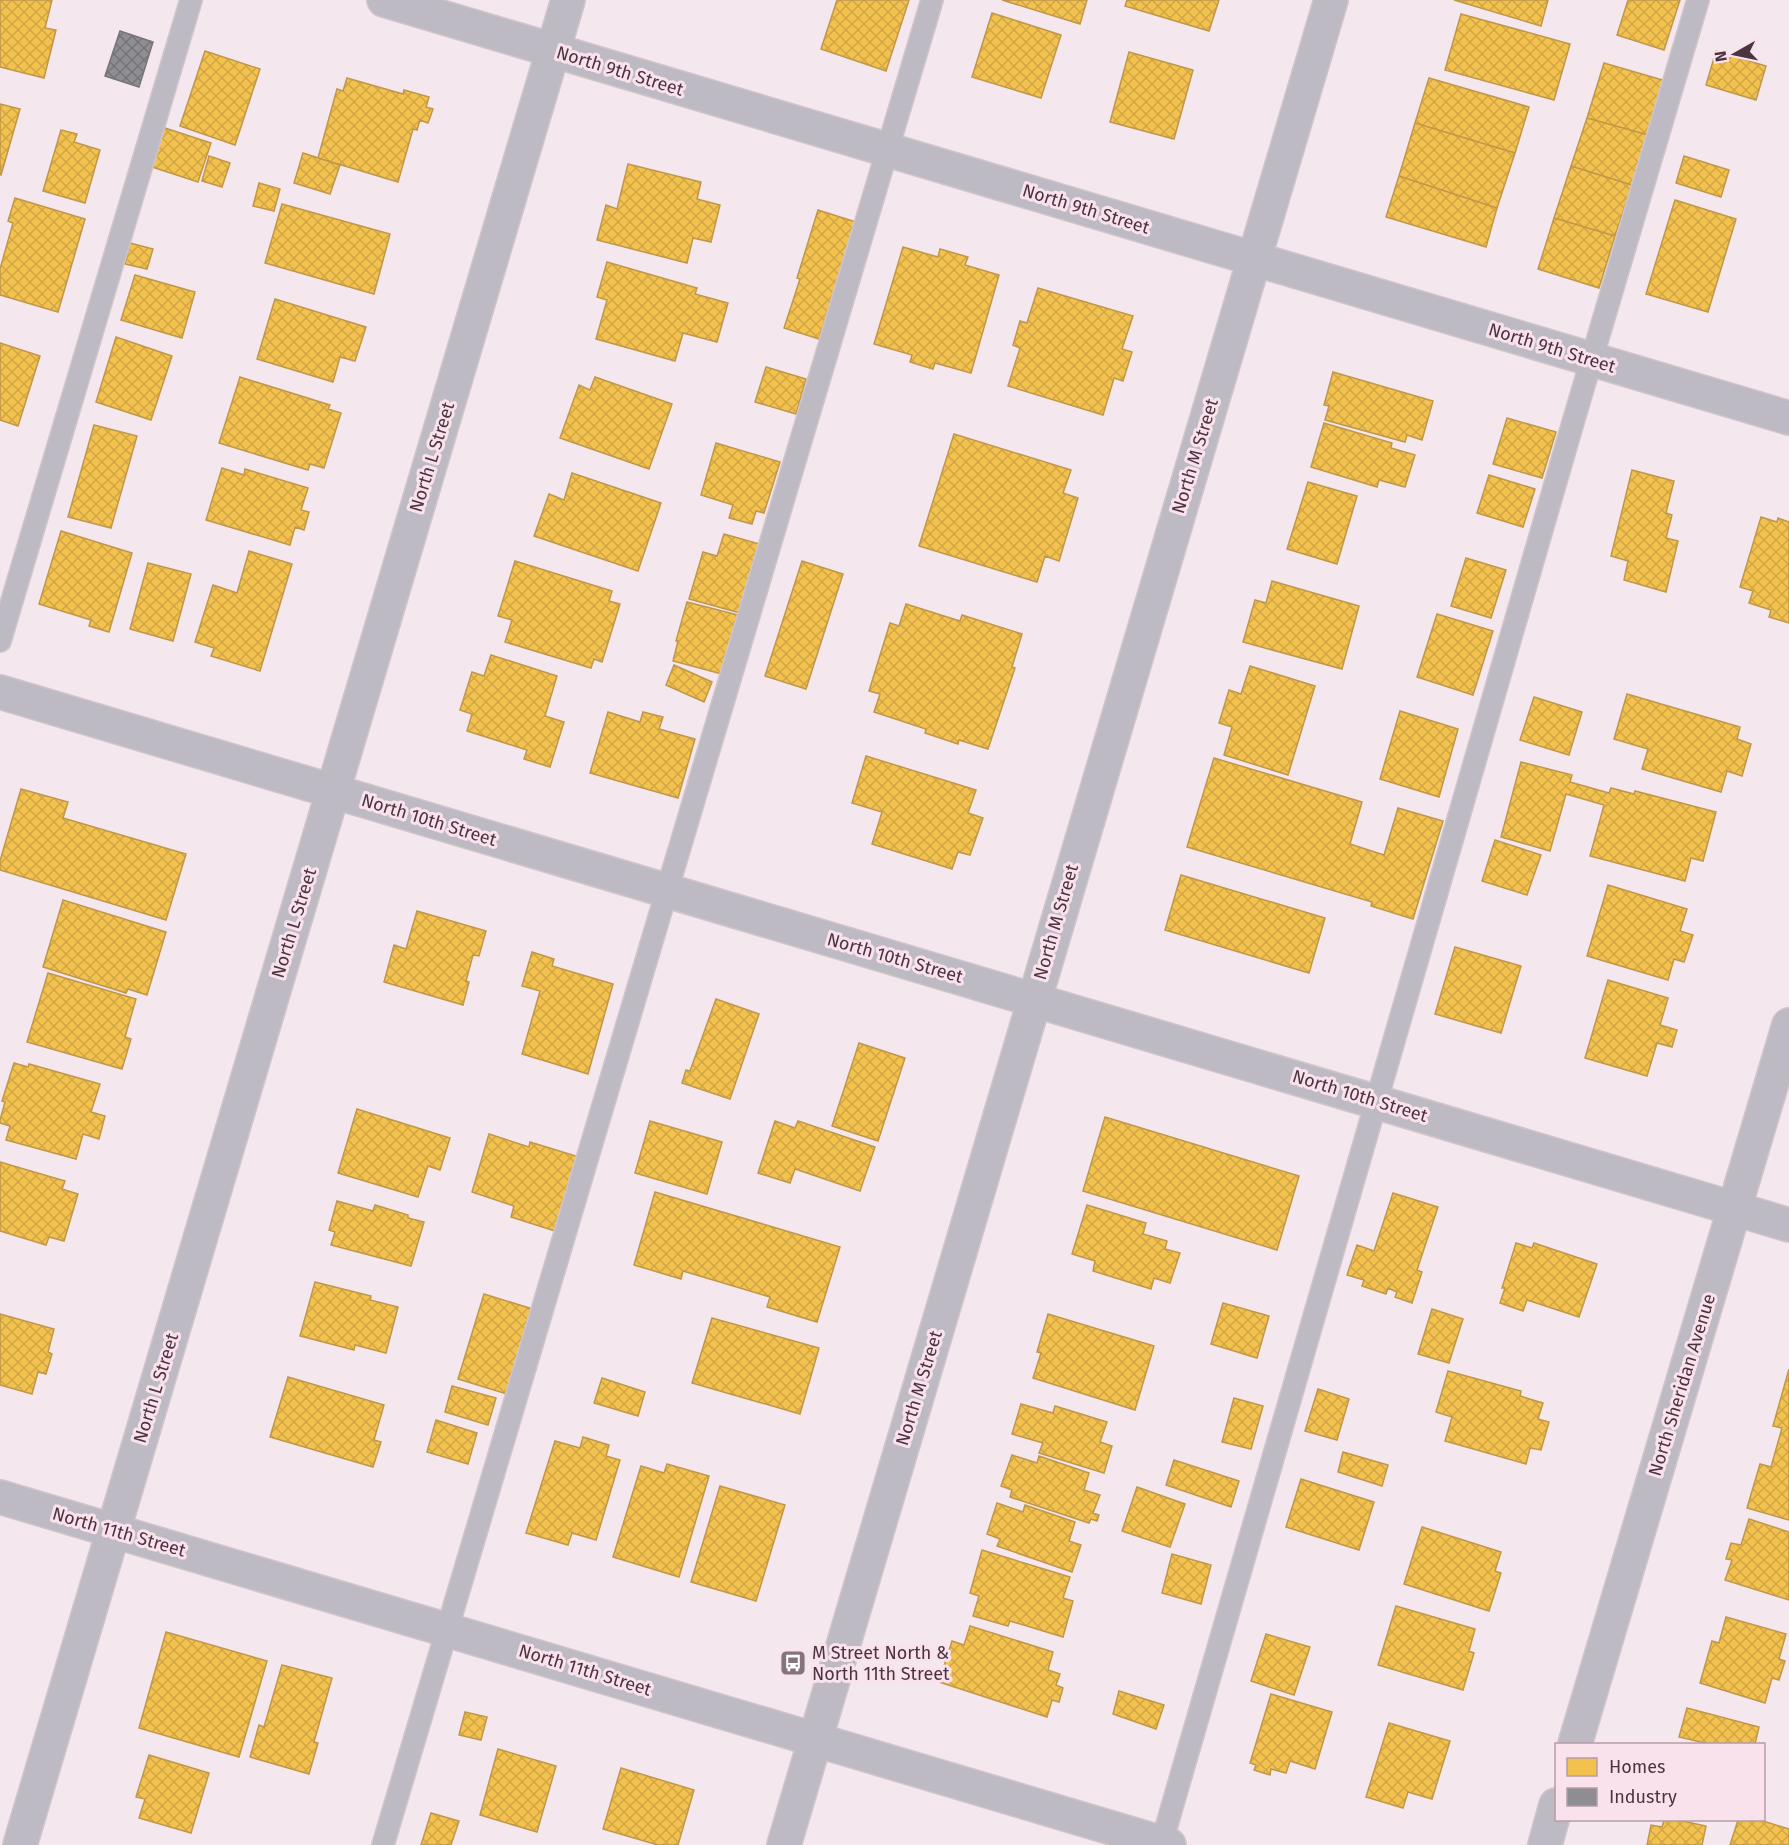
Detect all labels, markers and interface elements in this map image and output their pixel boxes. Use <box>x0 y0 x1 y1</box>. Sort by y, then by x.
north arrow <box>1705 24 1765 84</box>
street label: North 9th Street <box>554 41 687 101</box>
text: N <box>1710 50 1731 63</box>
street label: North 9th Street <box>1020 179 1153 239</box>
street label: North 9th Street <box>1486 318 1619 378</box>
street label: North M Street <box>1167 395 1223 516</box>
street label: North L Street <box>405 399 459 515</box>
street label: North 10th Street <box>359 789 500 851</box>
street label: North M Street <box>1029 861 1083 982</box>
street label: North L Street <box>267 865 321 981</box>
street label: North 10th Street <box>825 928 966 988</box>
street label: North 10th Street <box>1290 1065 1431 1127</box>
street label: North Sheridan Avenue <box>1644 1291 1720 1479</box>
street label: North M Street <box>891 1327 947 1448</box>
street label: North L Street <box>129 1330 183 1446</box>
street label: North 11th Street <box>50 1502 189 1562</box>
street label: North 11th Street <box>516 1639 654 1701</box>
place label: M Street North & North 11th Street <box>812 1642 950 1685</box>
bus stop icon: M Street North & North 11th Street <box>778 1648 808 1678</box>
legend <box>1555 1743 1765 1821</box>
text: Homes <box>1609 1756 1665 1778</box>
text: Industry <box>1609 1786 1677 1808</box>

